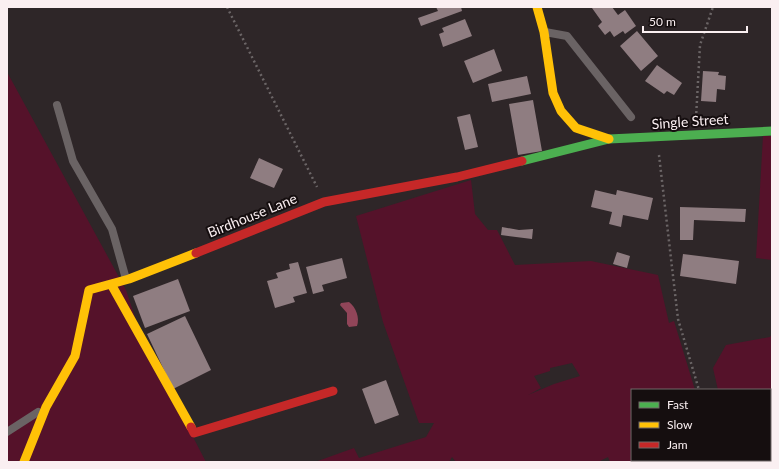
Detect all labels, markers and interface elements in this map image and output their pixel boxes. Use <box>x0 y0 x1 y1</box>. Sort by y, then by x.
scale bar <box>643 8 747 34</box>
text: 50 m <box>649 14 676 29</box>
street label: Single Street <box>651 110 729 132</box>
street label: Birdhouse Lane <box>205 189 299 241</box>
legend <box>631 389 771 461</box>
text: Fast <box>667 397 689 412</box>
text: Slow <box>667 417 693 432</box>
text: Jam <box>667 437 688 452</box>

